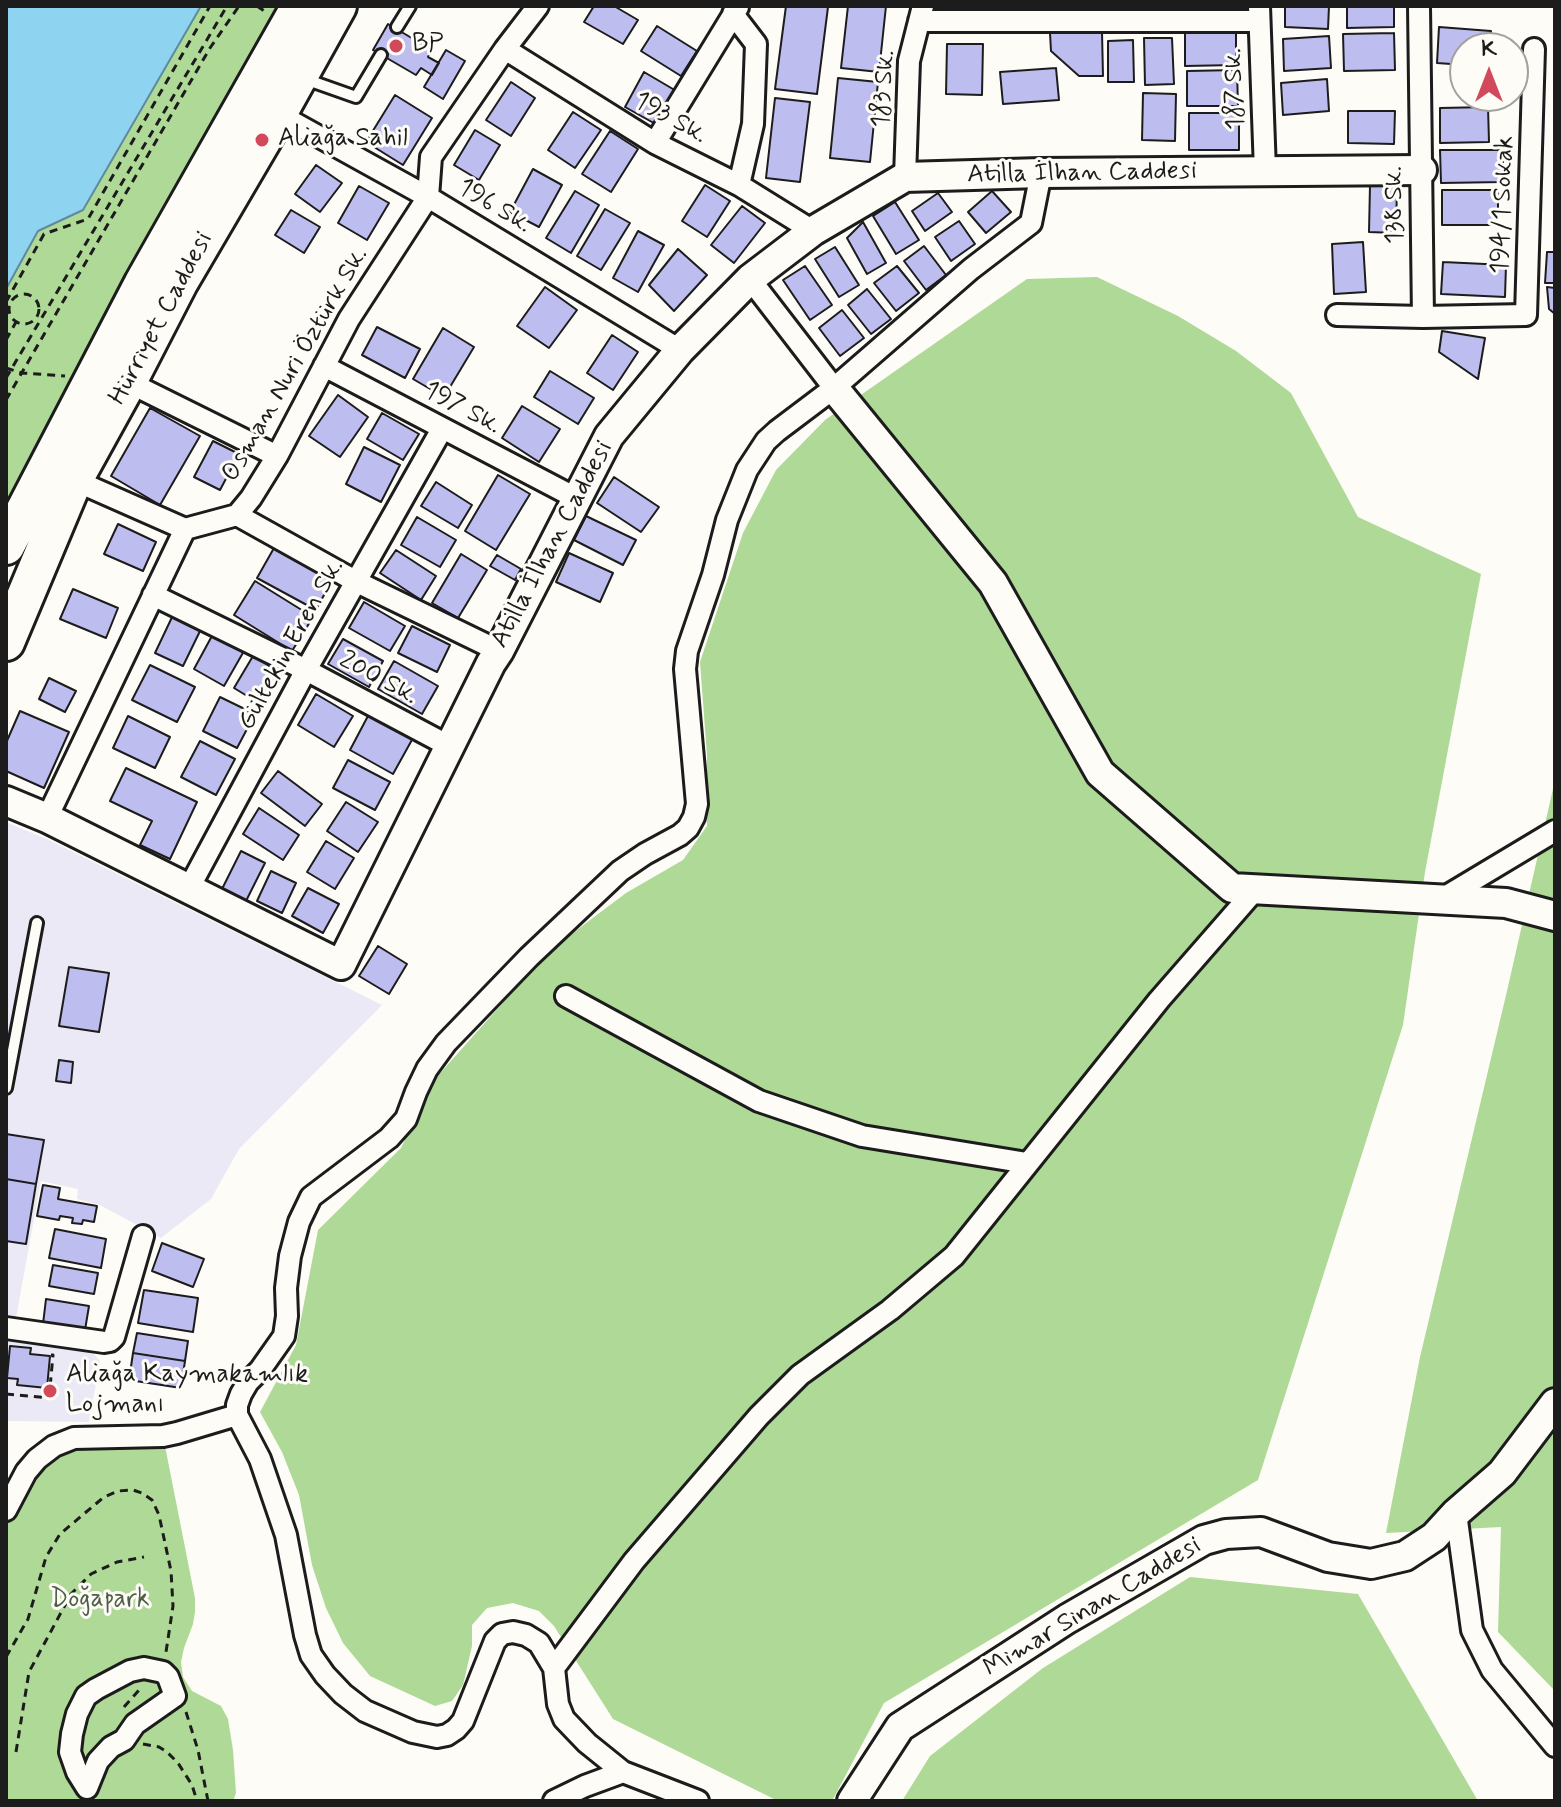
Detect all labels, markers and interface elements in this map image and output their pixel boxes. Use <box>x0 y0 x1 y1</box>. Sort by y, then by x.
place label: BP <box>412 30 443 62</box>
north arrow <box>1449 32 1529 112</box>
text: K <box>1481 36 1497 64</box>
marker: BP <box>387 37 405 55</box>
street label: 187 Sk. <box>1219 48 1253 130</box>
street label: 183 Sk. <box>867 49 903 129</box>
street label: 193 Sk. <box>628 86 712 152</box>
place label: Aliağa Sahil <box>278 124 408 156</box>
marker: Aliağa Sahil <box>253 131 271 149</box>
street label: 194/1 Sokak <box>1486 135 1522 275</box>
street label: Atilla İlhan Caddesi <box>967 156 1197 192</box>
street label: 138 Sk. <box>1380 166 1412 244</box>
street label: 196 Sk. <box>451 173 537 241</box>
street label: Hürriyet Caddesi <box>103 227 221 411</box>
street label: Osman Nuri Öztürk Sk. <box>216 242 376 488</box>
street label: 197 Sk. <box>418 376 506 442</box>
street label: Atilla İlhan Caddesi <box>485 436 621 654</box>
street label: Gültekin Eren Sk. <box>232 554 352 736</box>
street label: 200 Sk. <box>333 645 423 713</box>
place label: Aliağa Kaymakamlık Lojmanı <box>66 1360 308 1422</box>
marker: Aliağa Kaymakamlık Lojmanı <box>41 1382 59 1400</box>
street label: Mimar Sinan Caddesi <box>979 1531 1207 1685</box>
park label: Doğapark <box>50 1585 150 1617</box>

